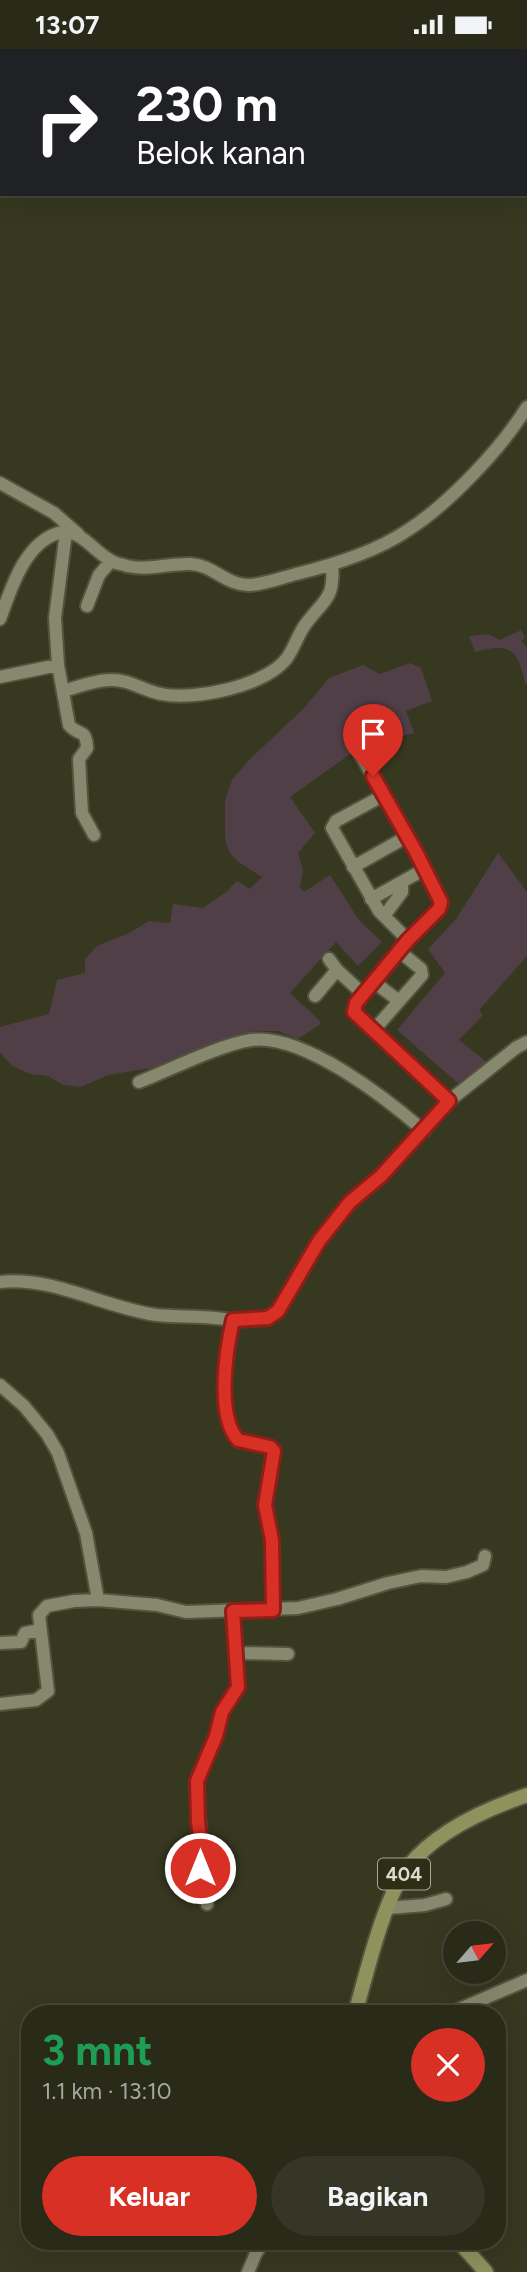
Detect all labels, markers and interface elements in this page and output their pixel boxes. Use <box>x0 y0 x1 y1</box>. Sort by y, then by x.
text: 13:07 <box>35 9 100 41</box>
text: 230 m <box>136 74 278 133</box>
icon: right <box>21 77 112 168</box>
text: Belok kanan <box>136 134 306 172</box>
pin <box>343 704 403 776</box>
icon: arrive <box>354 715 392 753</box>
position arrow <box>163 1831 237 1905</box>
road number: 404 <box>378 1859 430 1889</box>
north arrow <box>443 1921 506 1985</box>
map controls <box>443 1921 506 1984</box>
text: 3 mnt <box>42 2025 153 2076</box>
button: close <box>411 2028 485 2102</box>
text: 1.1 km · 13:10 <box>42 2077 171 2105</box>
button: Keluar <box>42 2156 257 2236</box>
button: Bagikan <box>271 2156 485 2236</box>

